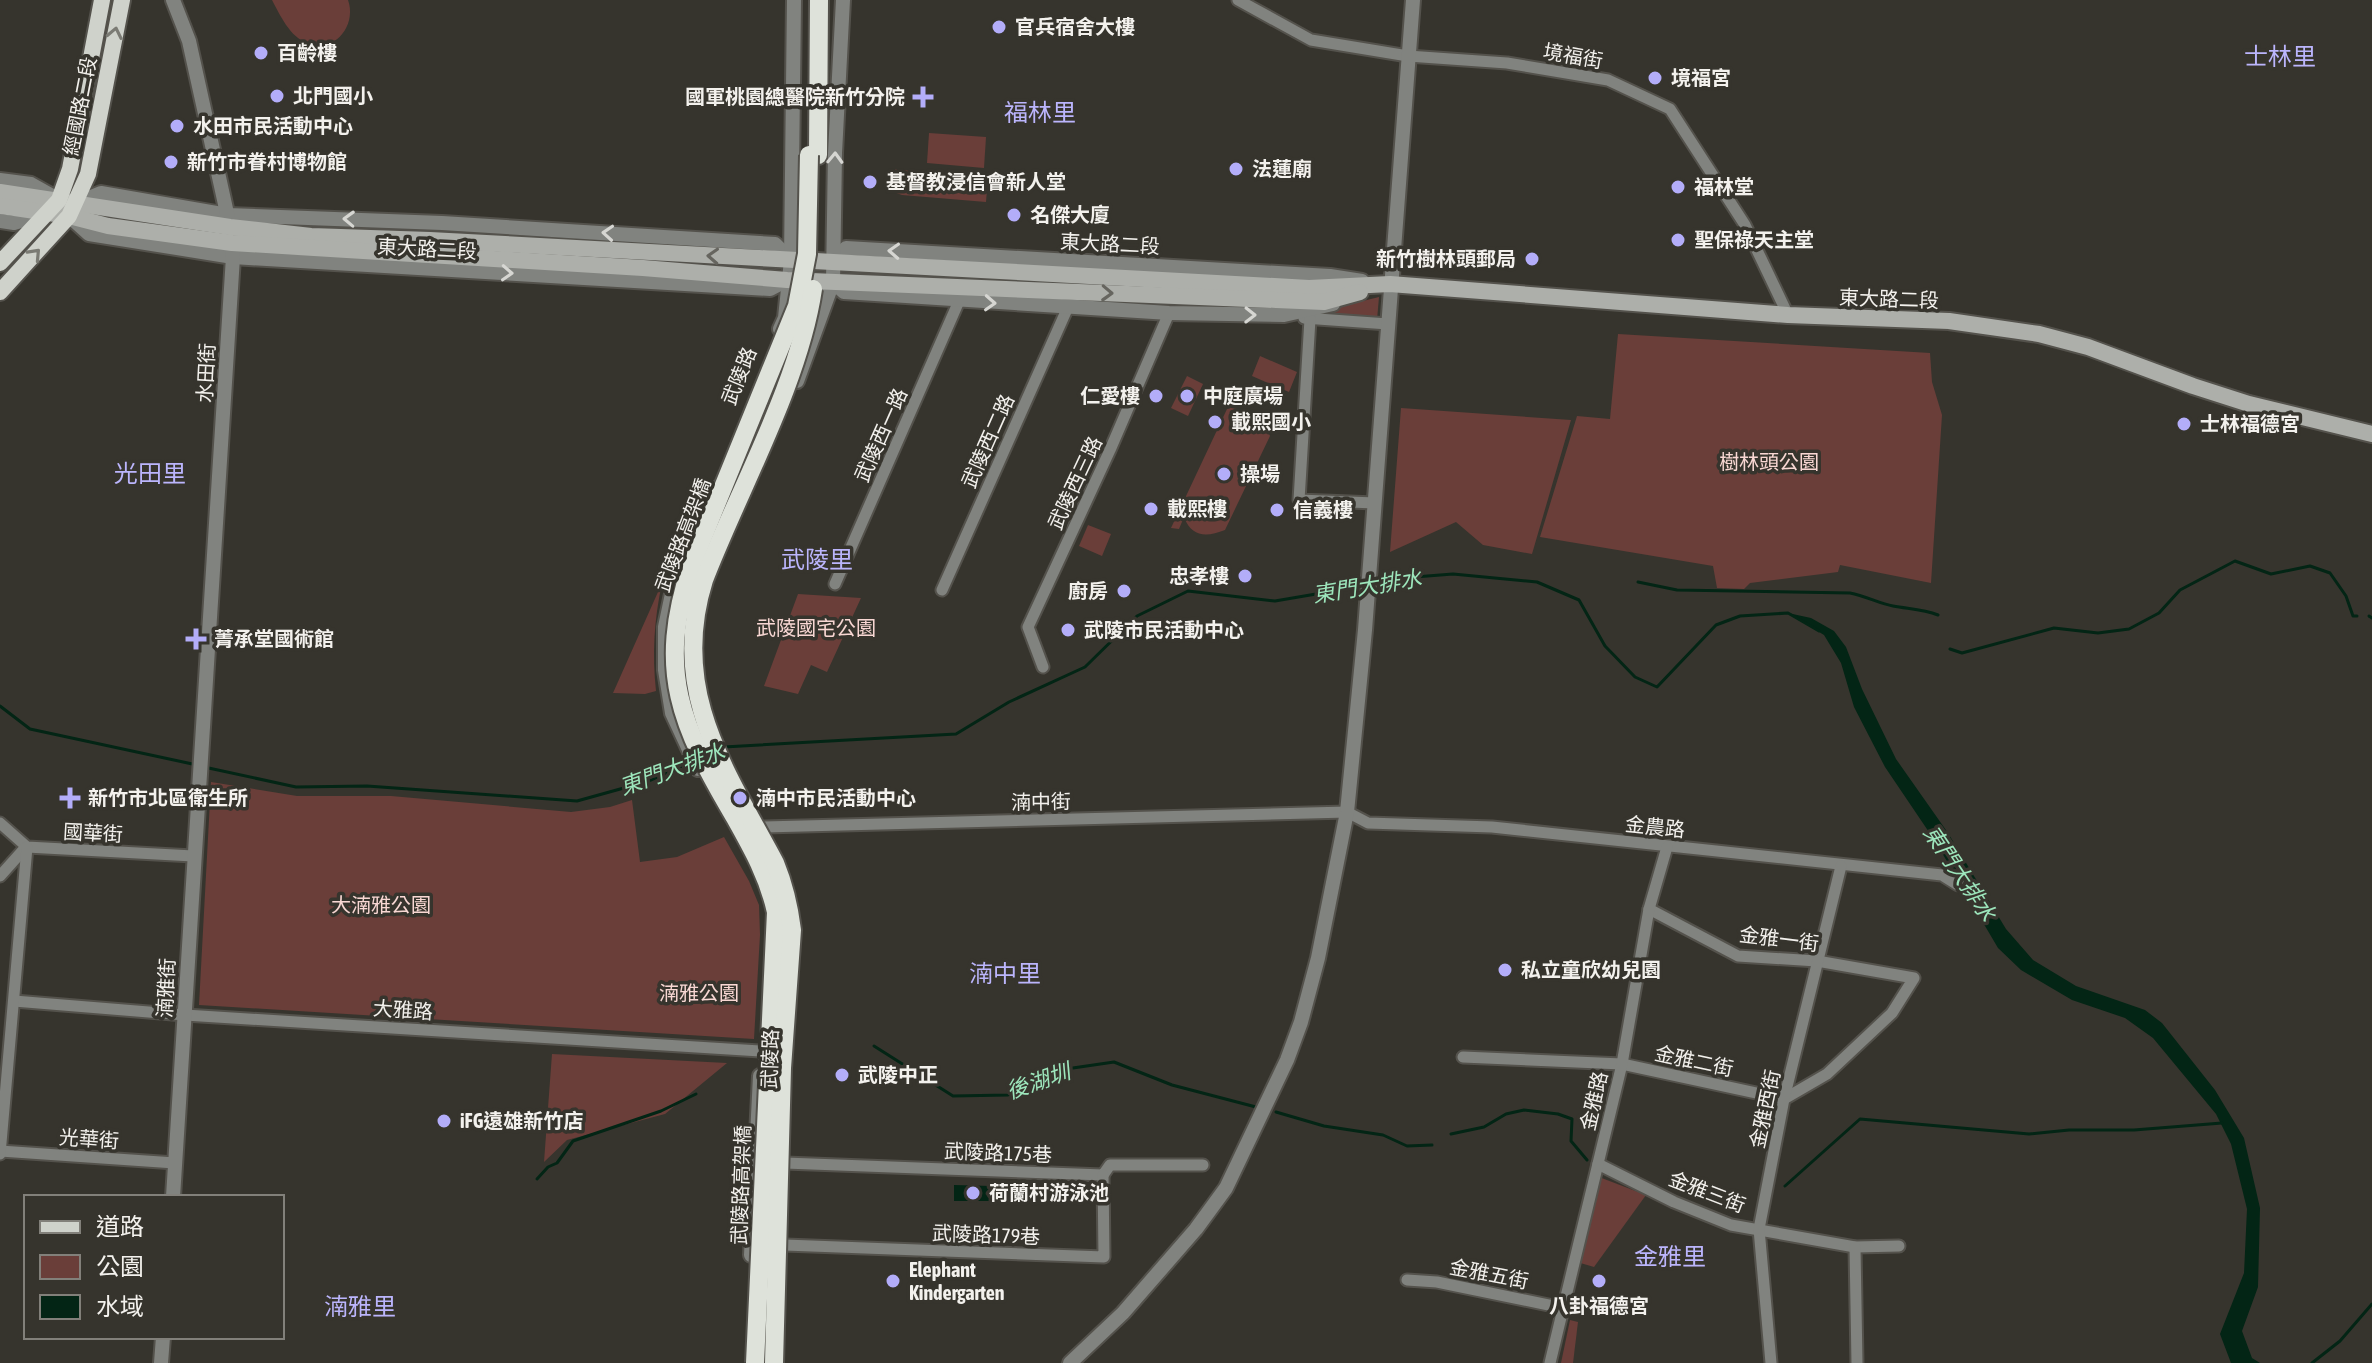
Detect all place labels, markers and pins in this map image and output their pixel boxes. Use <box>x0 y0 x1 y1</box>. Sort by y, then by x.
place label: 官兵宿舍大樓 <box>1015 15 1135 38</box>
marker: 官兵宿舍大樓 <box>990 18 1008 36</box>
place label: 百齡樓 <box>277 41 337 64</box>
marker: 百齡樓 <box>252 44 270 62</box>
place label: 境福宮 <box>1671 66 1731 89</box>
marker: 境福宮 <box>1646 69 1664 87</box>
place label: 北門國小 <box>293 84 373 107</box>
place label: 國軍桃園總醫院新竹分院 <box>685 85 905 108</box>
marker: 國軍桃園總醫院新竹分院 <box>912 86 934 108</box>
marker: 北門國小 <box>268 87 286 105</box>
place label: 水田市民活動中心 <box>193 114 353 137</box>
marker: 水田市民活動中心 <box>168 117 186 135</box>
place label: 新竹市眷村博物館 <box>187 150 347 173</box>
marker: 新竹市眷村博物館 <box>162 153 180 171</box>
place label: 法蓮廟 <box>1252 157 1312 180</box>
marker: 法蓮廟 <box>1227 160 1245 178</box>
place label: 基督教浸信會新人堂 <box>886 170 1066 193</box>
marker: 基督教浸信會新人堂 <box>861 173 879 191</box>
place label: 福林堂 <box>1694 175 1754 198</box>
marker: 福林堂 <box>1669 178 1687 196</box>
place label: 名傑大廈 <box>1030 203 1110 226</box>
marker: 名傑大廈 <box>1005 206 1023 224</box>
place label: 聖保祿天主堂 <box>1694 228 1814 251</box>
marker: 聖保祿天主堂 <box>1669 231 1687 249</box>
place label: 新竹樹林頭郵局 <box>1376 247 1516 270</box>
marker: 新竹樹林頭郵局 <box>1523 250 1541 268</box>
place label: 仁愛樓 <box>1080 384 1140 407</box>
place label: 中庭廣場 <box>1203 384 1283 407</box>
marker: 仁愛樓 <box>1147 387 1165 405</box>
marker: 中庭廣場 <box>1178 387 1196 405</box>
place label: 載熙國小 <box>1231 410 1311 433</box>
place label: 士林福德宮 <box>2200 412 2300 435</box>
marker: 載熙國小 <box>1206 413 1224 431</box>
marker: 士林福德宮 <box>2175 415 2193 433</box>
place label: 操場 <box>1240 462 1280 485</box>
marker: 操場 <box>1215 465 1233 483</box>
place label: 載熙樓 <box>1167 497 1227 520</box>
place label: 信義樓 <box>1293 498 1353 521</box>
marker: 載熙樓 <box>1142 500 1160 518</box>
marker: 信義樓 <box>1268 501 1286 519</box>
place label: 忠孝樓 <box>1169 564 1229 587</box>
marker: 忠孝樓 <box>1236 567 1254 585</box>
place label: 廚房 <box>1068 579 1108 602</box>
marker: 廚房 <box>1115 582 1133 600</box>
place label: 武陵市民活動中心 <box>1084 618 1244 641</box>
marker: 武陵市民活動中心 <box>1059 621 1077 639</box>
place label: 菁承堂國術館 <box>214 627 334 650</box>
marker: 菁承堂國術館 <box>185 628 207 650</box>
place label: 新竹市北區衛生所 <box>88 786 248 809</box>
place label: 湳中市民活動中心 <box>756 786 916 809</box>
marker: 新竹市北區衛生所 <box>59 787 81 809</box>
marker: 湳中市民活動中心 <box>731 789 749 807</box>
place label: 私立童欣幼兒園 <box>1521 958 1661 981</box>
marker: 私立童欣幼兒園 <box>1496 961 1514 979</box>
place label: 武陵中正 <box>858 1063 938 1086</box>
marker: 武陵中正 <box>833 1066 851 1084</box>
place label: iFG遠雄新竹店 <box>460 1109 583 1132</box>
marker: iFG遠雄新竹店 <box>435 1112 453 1130</box>
place label: 荷蘭村游泳池 <box>989 1181 1109 1204</box>
marker: 荷蘭村游泳池 <box>964 1184 982 1202</box>
place label: Elephant Kindergarten <box>909 1258 1005 1304</box>
marker: Elephant Kindergarten <box>884 1272 902 1290</box>
marker: 八卦福德宮 <box>1590 1272 1608 1290</box>
place label: 八卦福德宮 <box>1549 1294 1649 1317</box>

